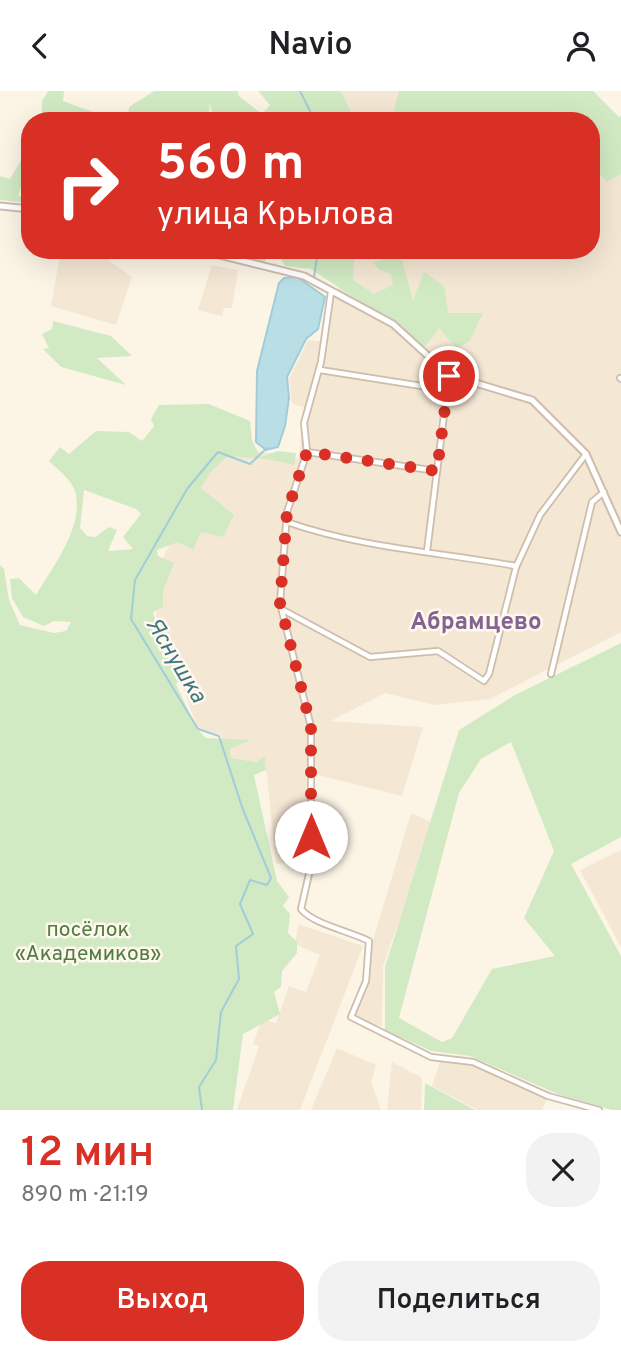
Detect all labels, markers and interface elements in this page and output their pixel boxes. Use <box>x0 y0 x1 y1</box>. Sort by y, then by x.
text: Navio <box>268 26 353 66</box>
icon: back <box>21 27 59 65</box>
icon: person <box>562 27 600 65</box>
text: 560 m <box>157 135 304 197</box>
icon: right <box>42 140 133 231</box>
text: улица Крылова <box>157 196 394 236</box>
pin <box>419 346 479 406</box>
icon: arrive <box>430 357 468 395</box>
district label: Абрамцево <box>410 608 542 638</box>
water label: Яснушка <box>138 613 212 709</box>
position arrow <box>274 800 348 874</box>
park label: посёлок «Академиков» <box>15 917 161 968</box>
text: 12 мин <box>21 1128 154 1181</box>
button: close <box>526 1133 600 1207</box>
text: 890 m · 21:19 <box>21 1181 149 1210</box>
button: Выход <box>21 1261 304 1341</box>
button: Поделиться <box>318 1261 600 1341</box>

